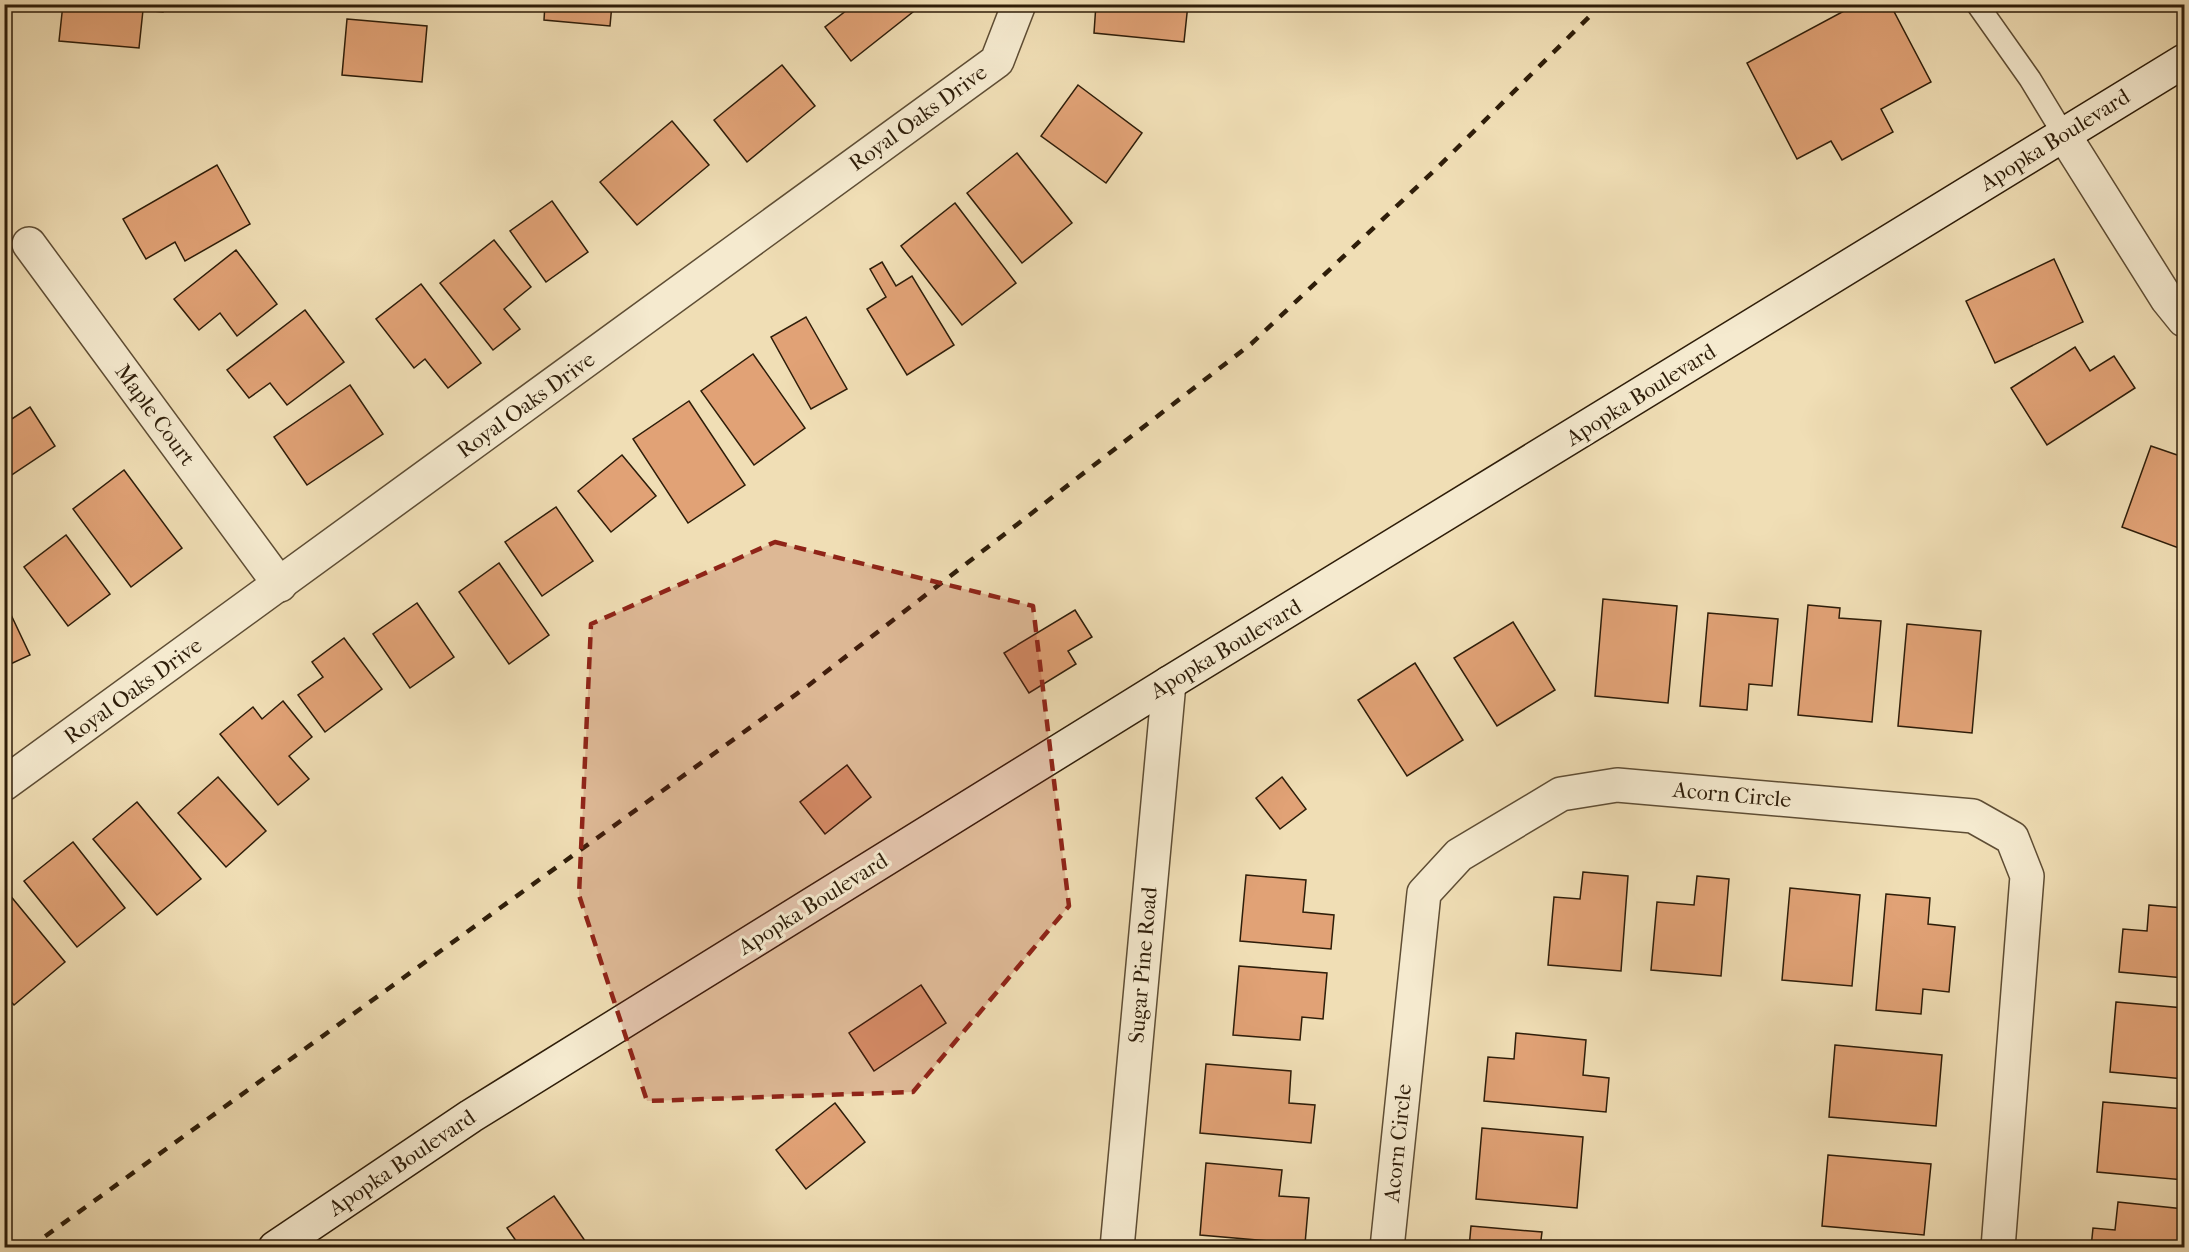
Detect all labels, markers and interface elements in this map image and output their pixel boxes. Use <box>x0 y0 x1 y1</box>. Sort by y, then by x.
street label: Royal Oaks Drive <box>844 59 992 177</box>
street label: Apopka Boulevard <box>1975 83 2136 197</box>
street label: Apopka Boulevard <box>1561 338 1722 452</box>
street label: Royal Oaks Drive <box>452 346 600 464</box>
street label: Maple Court <box>109 359 201 471</box>
street label: Apopka Boulevard <box>1145 593 1307 705</box>
street label: Royal Oaks Drive <box>59 632 207 750</box>
street label: Acorn Circle <box>1671 777 1792 813</box>
street label: Apopka Boulevard <box>733 847 894 961</box>
street label: Sugar Pine Road <box>1123 885 1163 1044</box>
street label: Acorn Circle <box>1379 1083 1417 1204</box>
street label: Apopka Boulevard <box>323 1104 481 1222</box>

